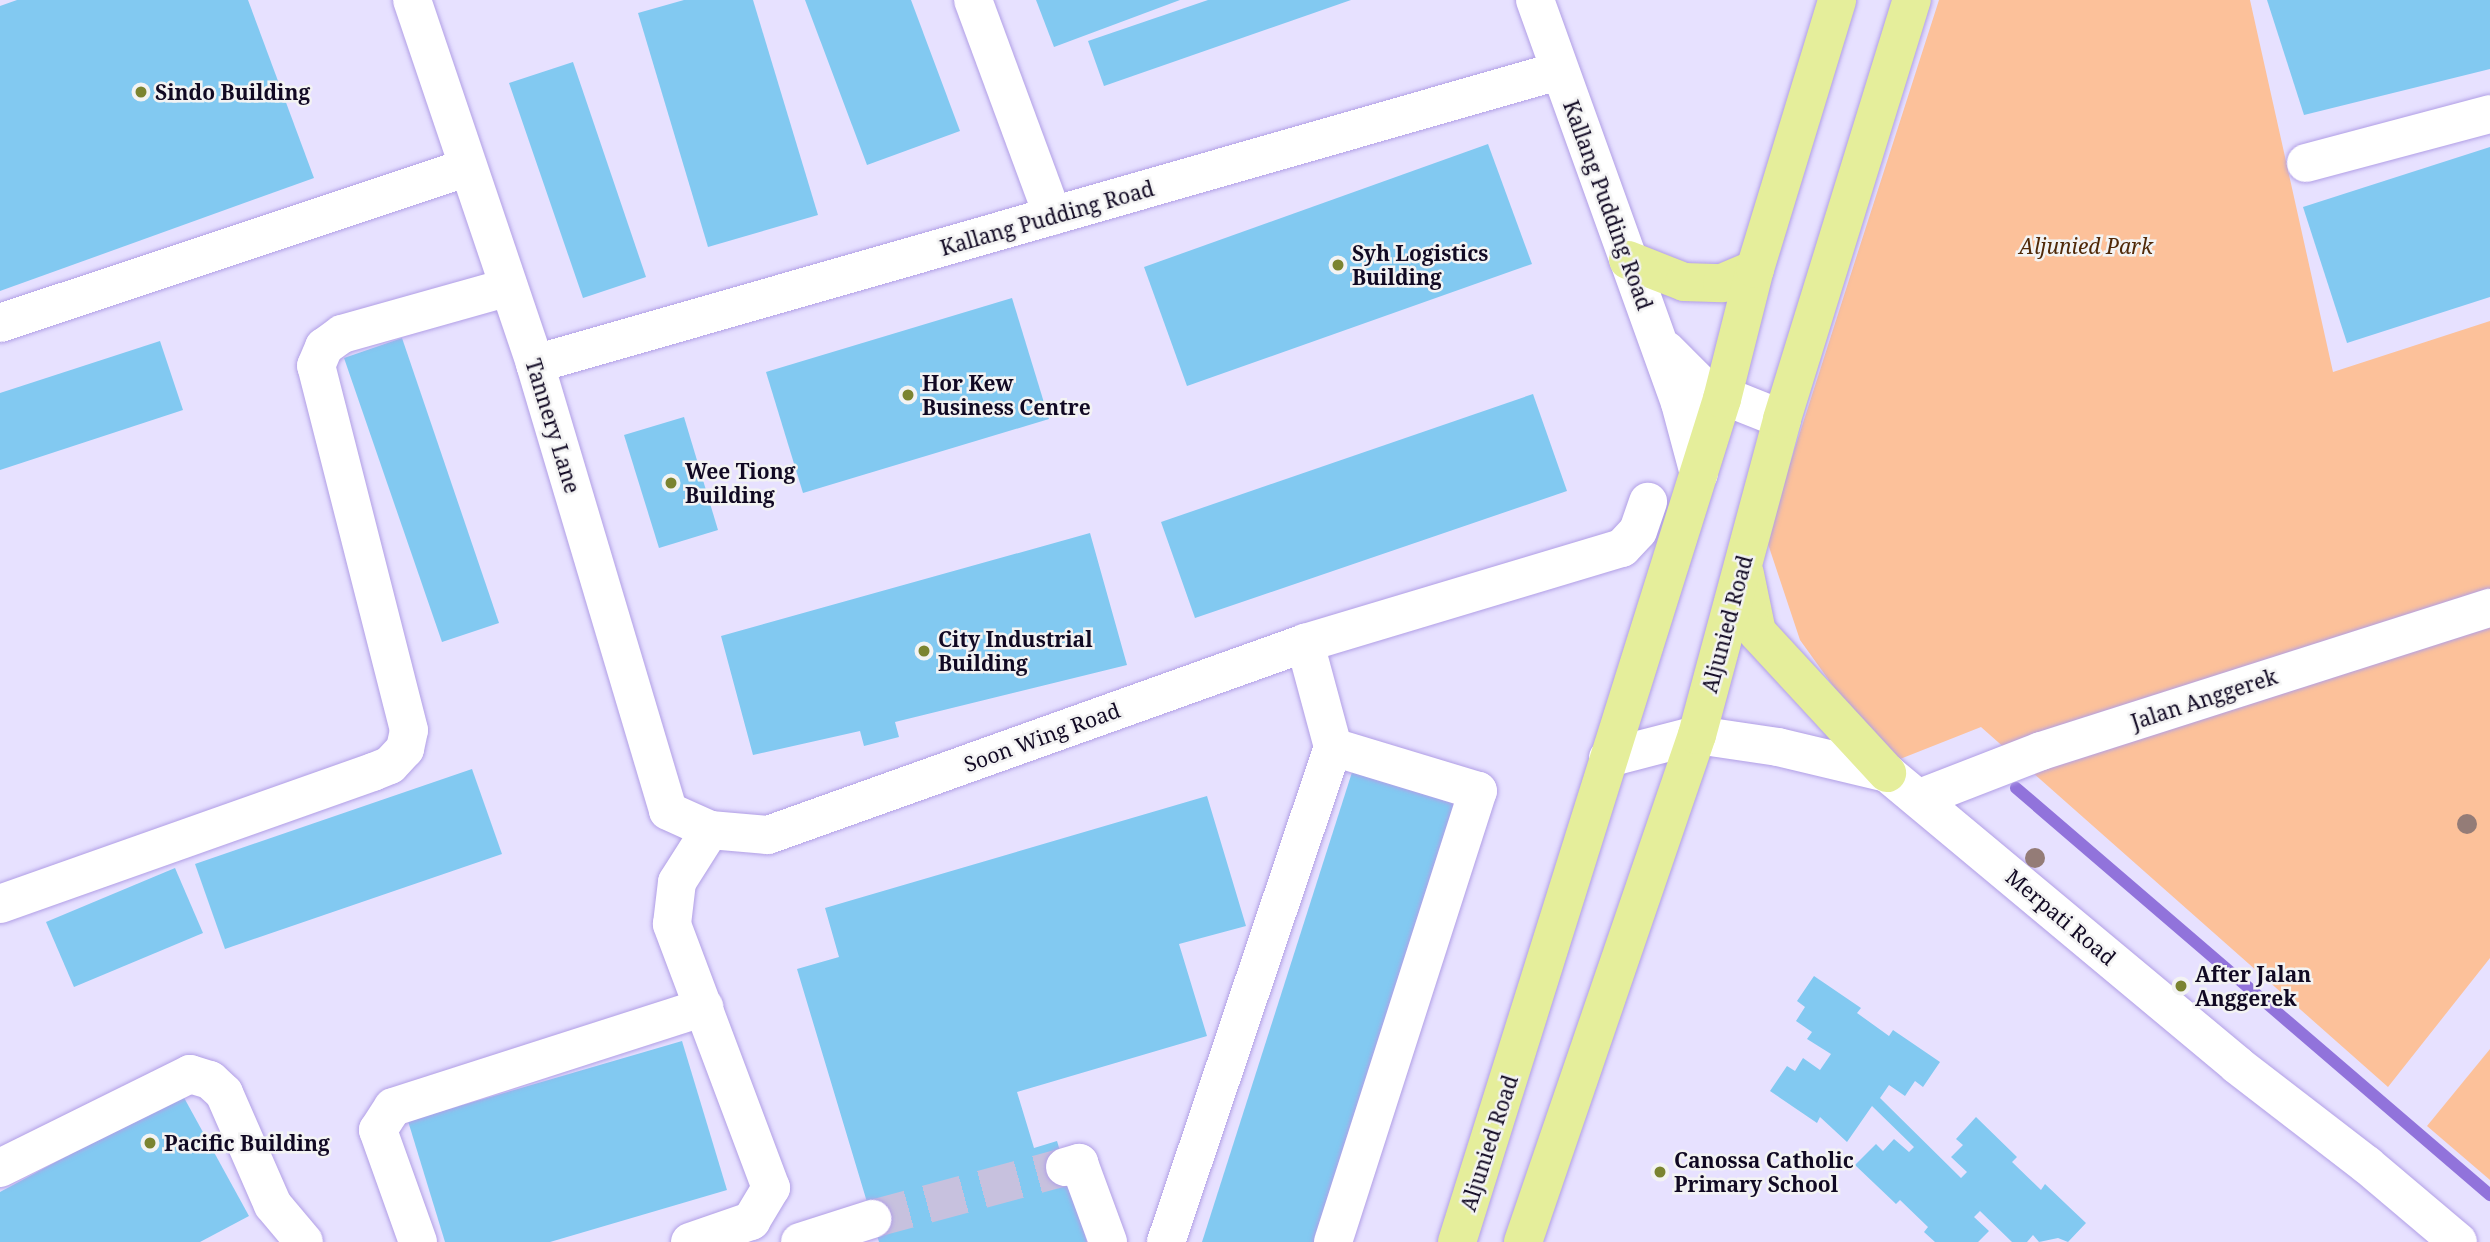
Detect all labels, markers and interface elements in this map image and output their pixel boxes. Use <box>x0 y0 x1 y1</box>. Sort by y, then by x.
place label: Sindo Building <box>155 79 310 105</box>
marker: Sindo Building <box>133 84 149 100</box>
street label: Kallang Pudding Road <box>1558 97 1658 313</box>
street label: Kallang Pudding Road <box>937 175 1157 261</box>
park label: Aljunied Park <box>2019 233 2153 259</box>
place label: Syh Logistics Building <box>1352 240 1488 290</box>
marker: Syh Logistics Building <box>1330 257 1346 273</box>
street label: Tannery Lane <box>521 356 585 496</box>
place label: Hor Kew Business Centre <box>922 370 1091 420</box>
marker: Hor Kew Business Centre <box>900 387 916 403</box>
place label: Wee Tiong Building <box>685 458 795 508</box>
marker: Wee Tiong Building <box>663 475 679 491</box>
street label: Aljunied Road <box>1697 552 1757 696</box>
place label: City Industrial Building <box>938 626 1093 676</box>
marker: City Industrial Building <box>916 643 932 659</box>
street label: Jalan Anggerek <box>2128 663 2280 735</box>
street label: Soon Wing Road <box>961 697 1123 777</box>
street label: Merpati Road <box>2001 864 2121 970</box>
place label: After Jalan Anggerek <box>2195 961 2311 1011</box>
marker: After Jalan Anggerek <box>2173 978 2189 994</box>
street label: Aljunied Road <box>1455 1072 1523 1214</box>
place label: Pacific Building <box>164 1130 330 1156</box>
marker: Pacific Building <box>142 1135 158 1151</box>
place label: Canossa Catholic Primary School <box>1674 1147 1854 1197</box>
marker: Canossa Catholic Primary School <box>1652 1164 1668 1180</box>

